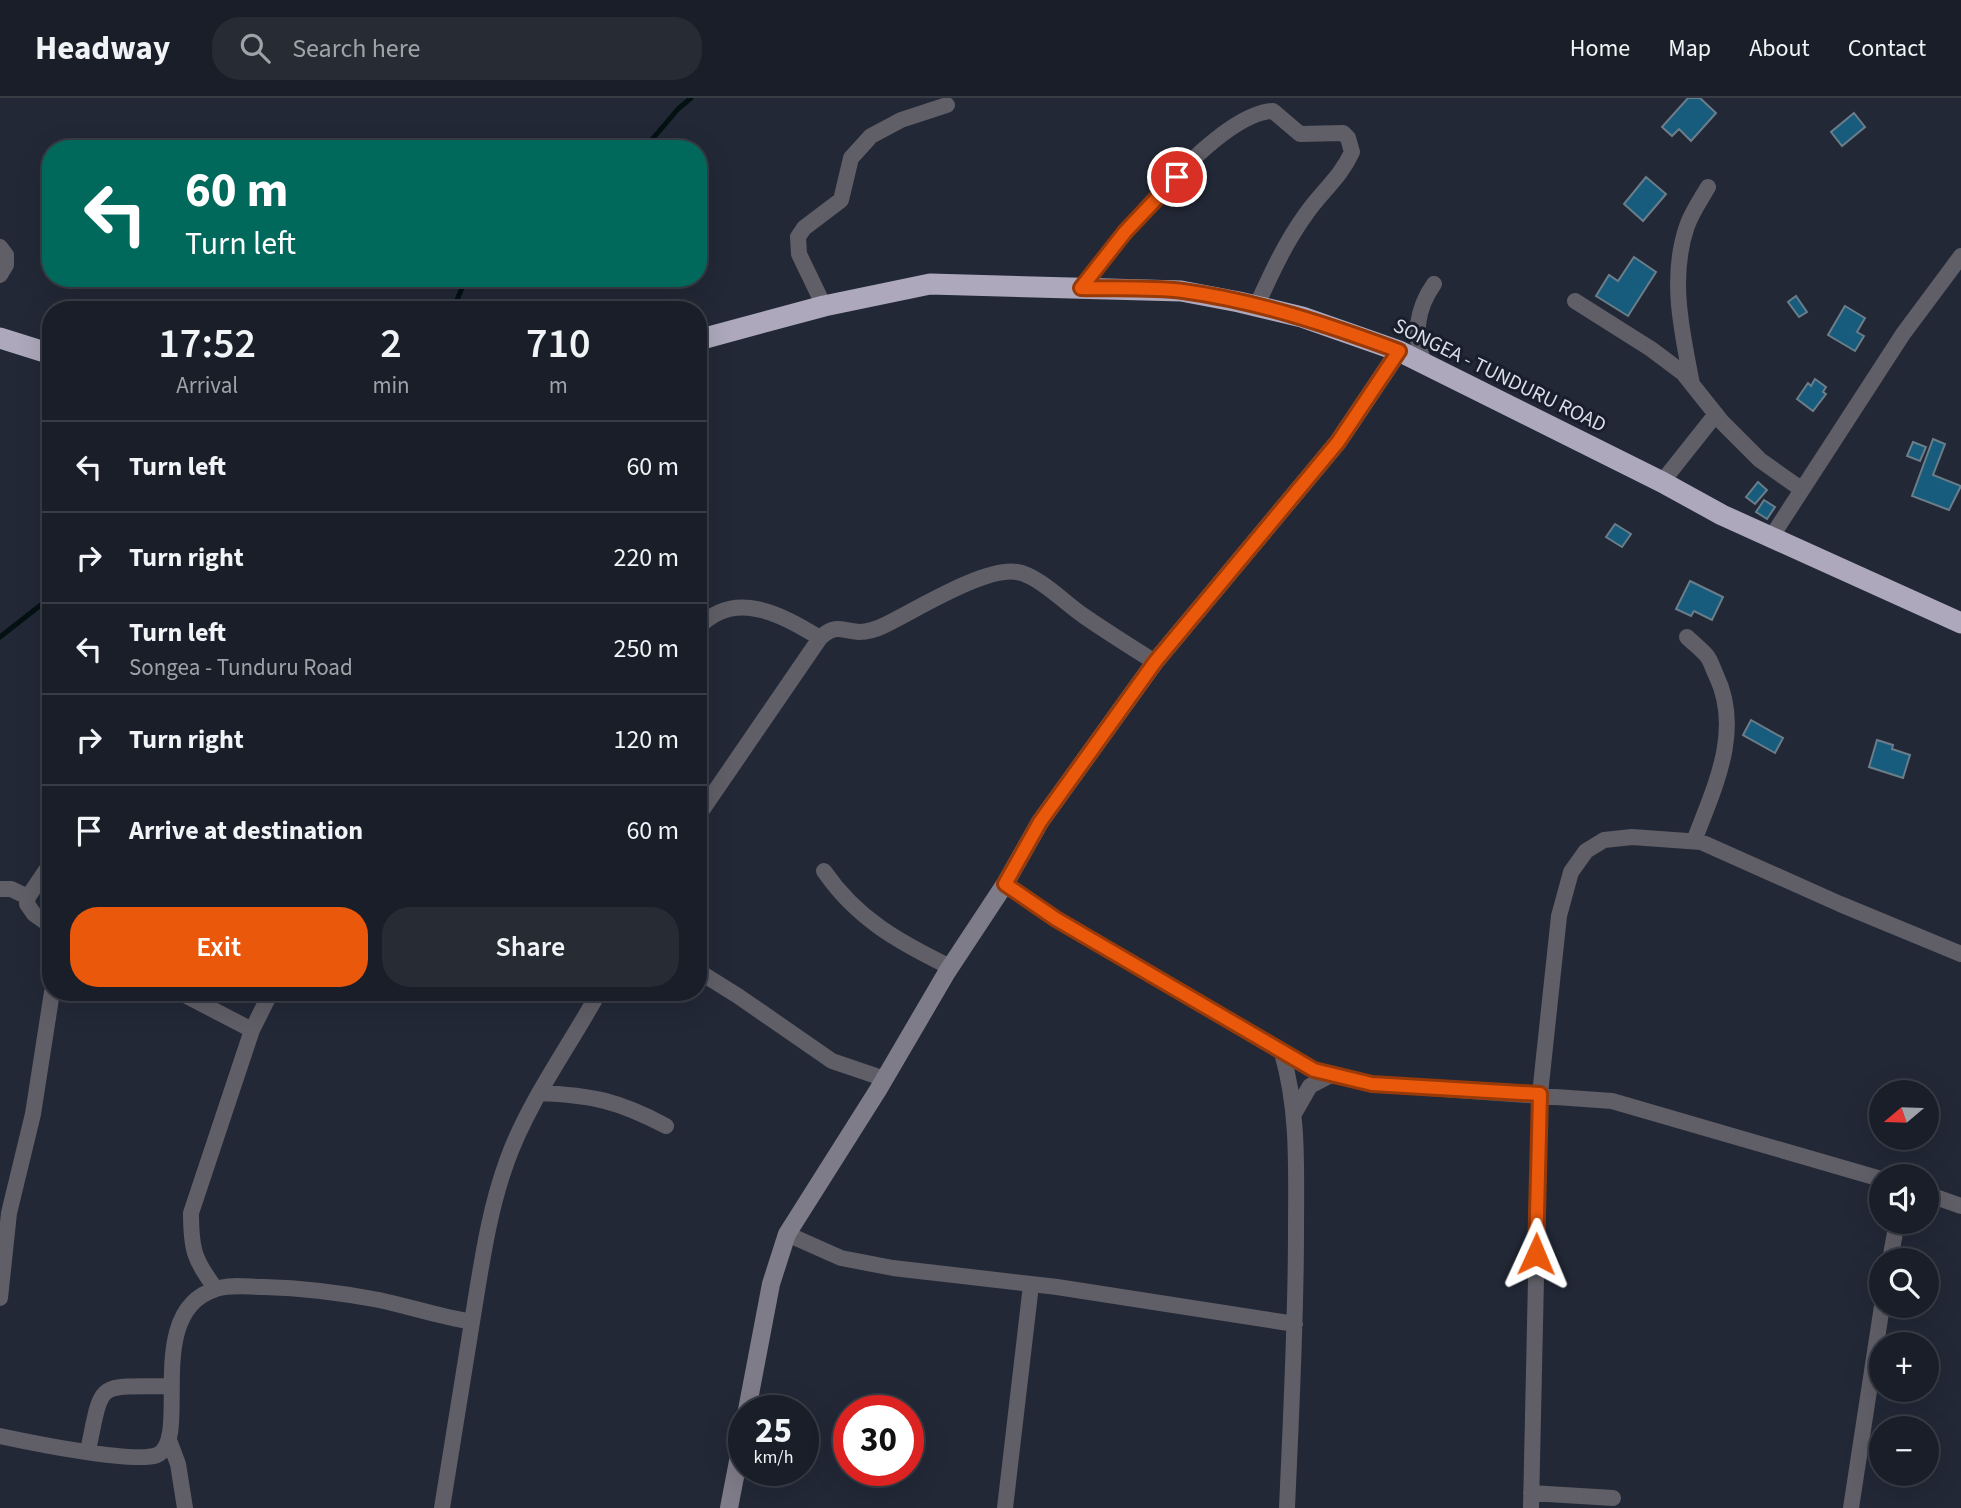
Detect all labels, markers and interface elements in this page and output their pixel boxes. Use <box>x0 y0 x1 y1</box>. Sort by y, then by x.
search box <box>212 17 702 80</box>
text: Headway <box>35 25 170 72</box>
icon: search <box>236 29 274 67</box>
text: Search here <box>292 30 420 67</box>
text: Home <box>1570 31 1630 66</box>
text: Map <box>1668 31 1711 66</box>
text: About <box>1749 31 1810 66</box>
text: Contact <box>1848 31 1926 66</box>
pin <box>1147 147 1207 207</box>
text: 60 m <box>185 156 289 226</box>
icon: arrive <box>1158 158 1196 196</box>
icon: left <box>70 168 161 259</box>
text: Turn left <box>185 221 296 267</box>
street label: SONGEA - TUNDURU ROAD <box>1388 310 1612 440</box>
text: 17:52 <box>158 314 256 374</box>
text: 2 <box>380 314 402 374</box>
text: 710 <box>526 314 591 374</box>
text: Arrival <box>176 369 238 402</box>
text: min <box>372 369 410 402</box>
text: m <box>549 369 568 402</box>
icon: left <box>70 448 108 486</box>
text: Turn left <box>129 448 226 485</box>
text: 60 m <box>626 448 679 485</box>
icon: right <box>70 539 108 577</box>
text: Turn right <box>129 539 244 576</box>
text: 220 m <box>613 539 679 576</box>
text: Turn left <box>129 614 226 651</box>
icon: left <box>70 630 108 668</box>
text: 250 m <box>613 630 679 667</box>
text: Songea - Tunduru Road <box>129 651 353 684</box>
icon: right <box>70 721 108 759</box>
text: Turn right <box>129 721 244 758</box>
text: 120 m <box>613 721 679 758</box>
icon: arrive <box>70 812 108 850</box>
text: Arrive at destination <box>129 812 363 849</box>
text: 60 m <box>626 812 679 849</box>
button: Exit <box>70 907 368 987</box>
button: Share <box>382 907 679 987</box>
north arrow <box>1869 1080 1939 1150</box>
map controls <box>1869 1080 1939 1486</box>
button: sound <box>1869 1164 1939 1234</box>
position arrow <box>1499 1217 1573 1291</box>
button: search <box>1869 1248 1939 1318</box>
button: + <box>1869 1332 1939 1402</box>
speed limit sign: 30 <box>833 1395 924 1486</box>
text: 25 <box>755 1406 792 1456</box>
button: − <box>1869 1416 1939 1486</box>
text: km/h <box>754 1445 793 1470</box>

